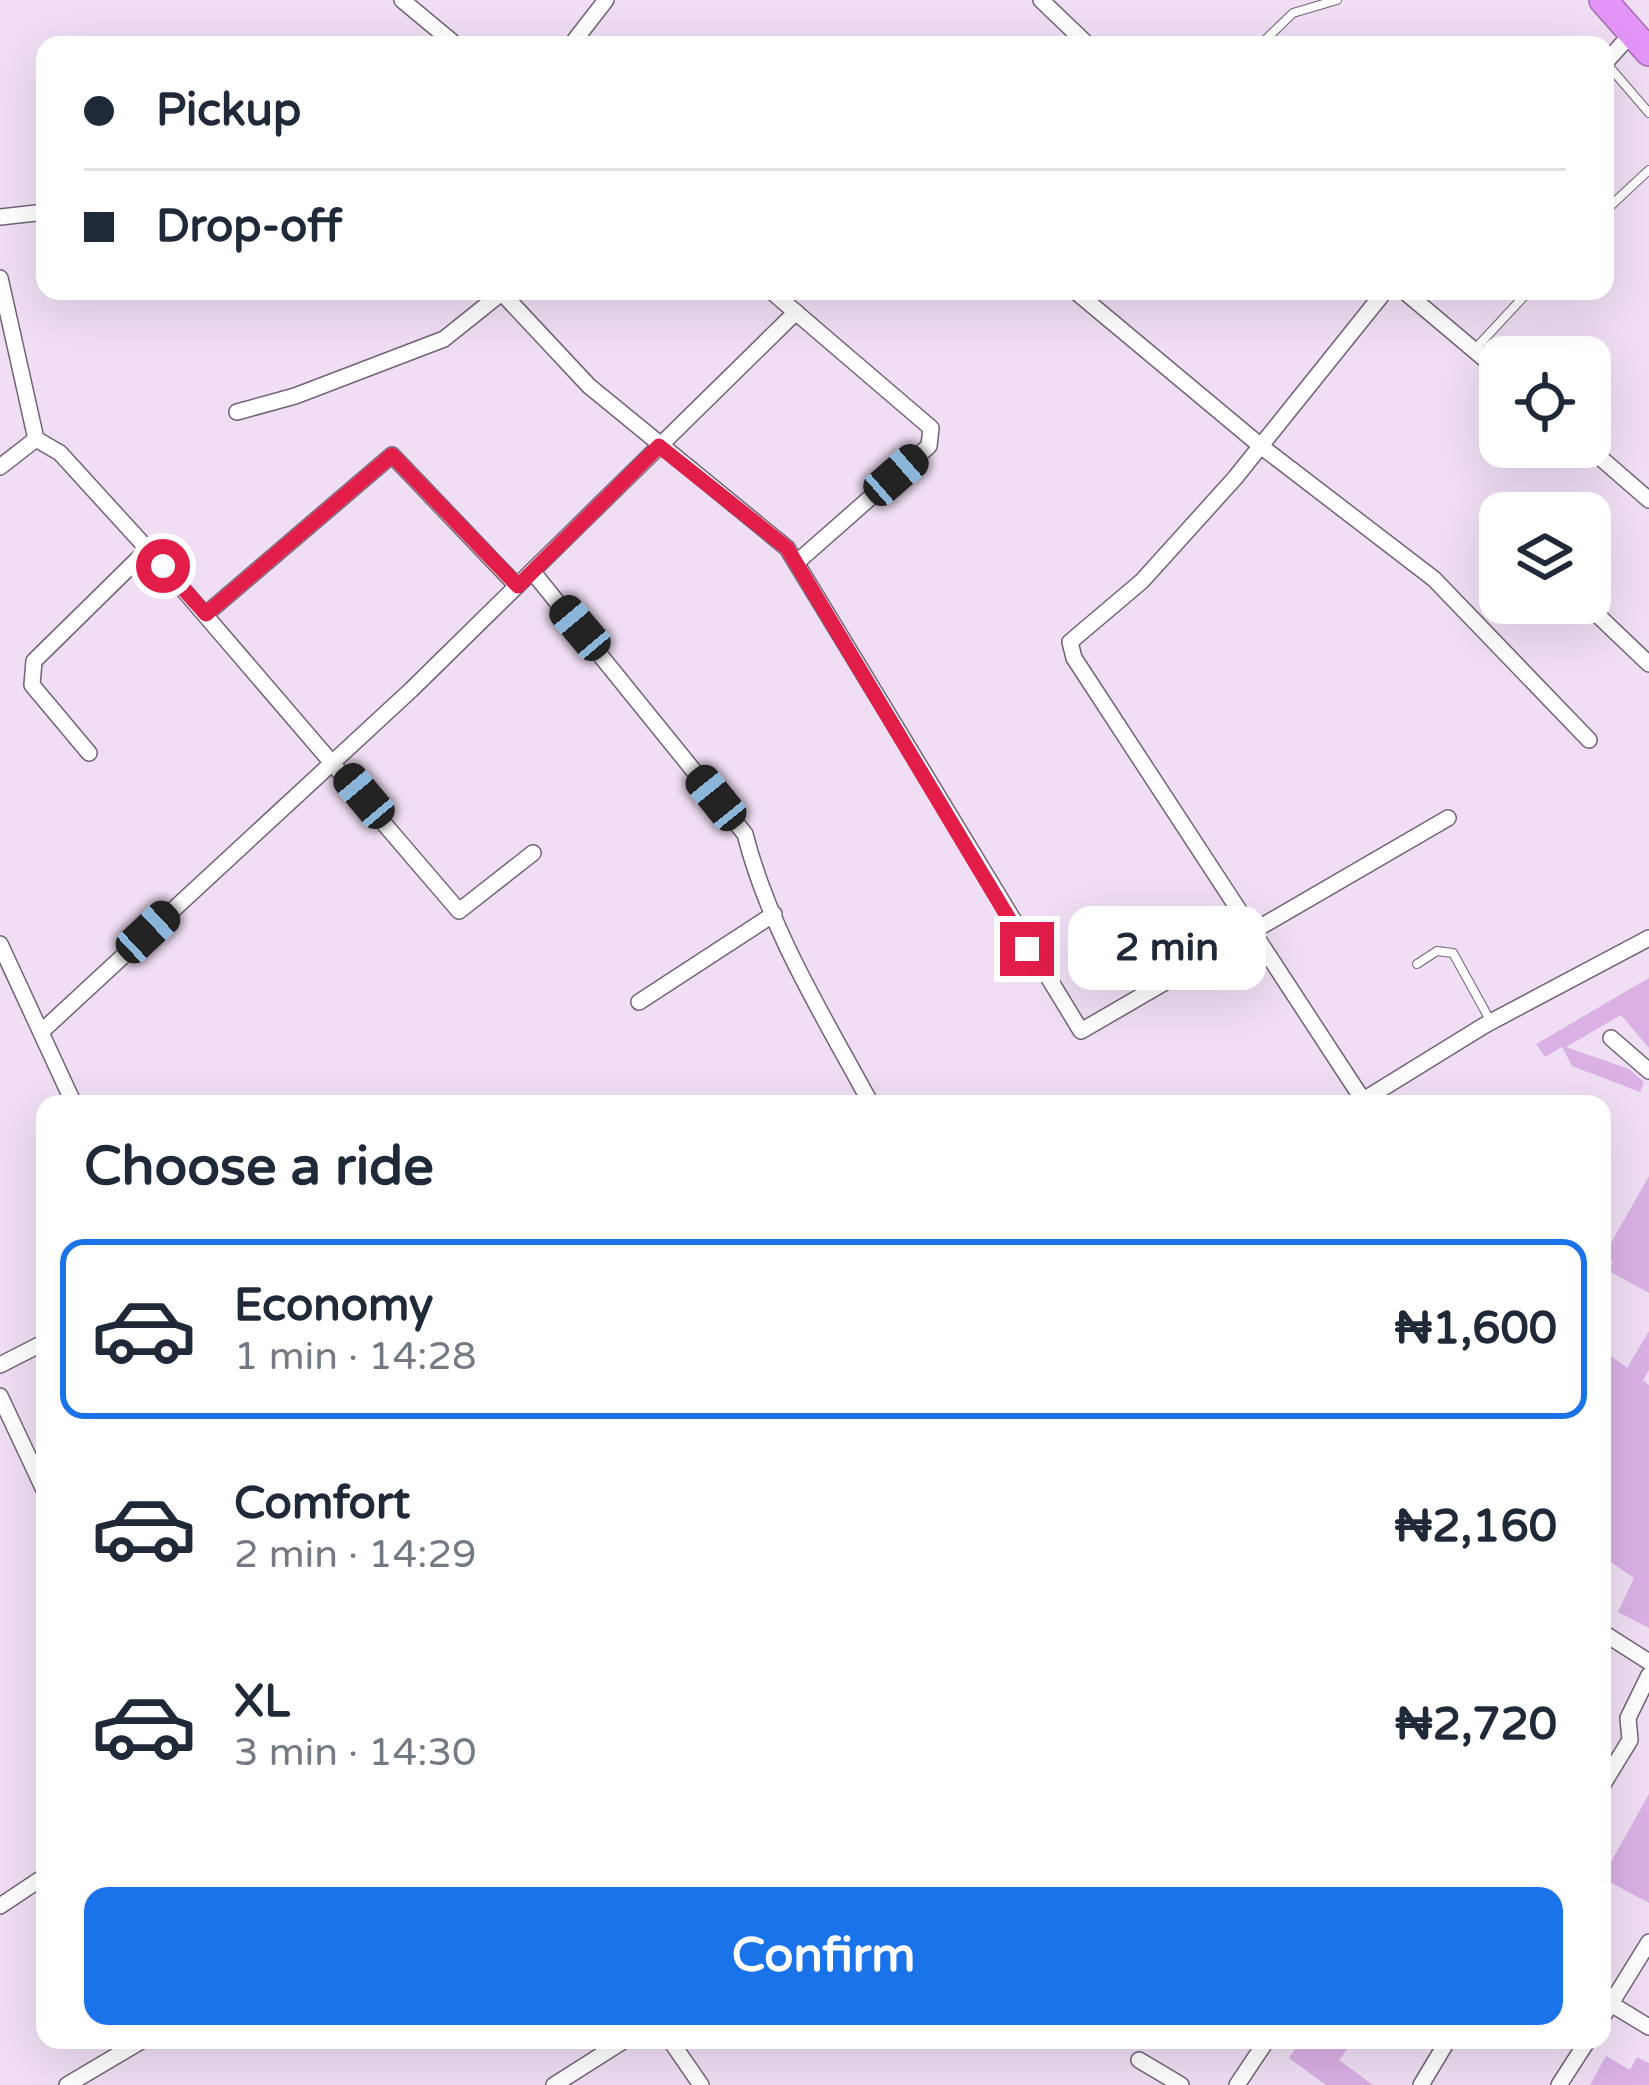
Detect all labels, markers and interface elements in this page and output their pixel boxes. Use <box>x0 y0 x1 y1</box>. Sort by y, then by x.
text: Pickup <box>156 84 301 138</box>
text: Drop-off <box>156 200 342 254</box>
map controls <box>1479 336 1611 624</box>
button: locate <box>1479 336 1611 468</box>
car <box>857 438 935 512</box>
button: layers <box>1479 492 1611 624</box>
route start <box>136 539 190 593</box>
car <box>543 589 617 667</box>
car <box>327 757 401 835</box>
car <box>679 759 753 837</box>
car <box>109 894 187 970</box>
callout: 2 min <box>1069 907 1267 991</box>
route end <box>1000 922 1054 976</box>
text: 2 min <box>1115 924 1219 971</box>
text: Choose a ride <box>84 1134 434 1199</box>
icon: car <box>90 1275 198 1383</box>
text: Economy <box>234 1279 433 1333</box>
text: ₦1,600 <box>1395 1302 1557 1356</box>
text: 1 min · 14:28 <box>234 1333 476 1380</box>
icon: car <box>90 1473 198 1581</box>
text: Comfort <box>234 1477 410 1531</box>
text: ₦2,160 <box>1395 1500 1557 1554</box>
text: 2 min · 14:29 <box>234 1531 476 1578</box>
icon: car <box>90 1671 198 1779</box>
text: XL <box>234 1675 290 1729</box>
text: ₦2,720 <box>1395 1698 1557 1752</box>
text: 3 min · 14:30 <box>234 1729 476 1776</box>
button: Confirm <box>84 1887 1563 2025</box>

